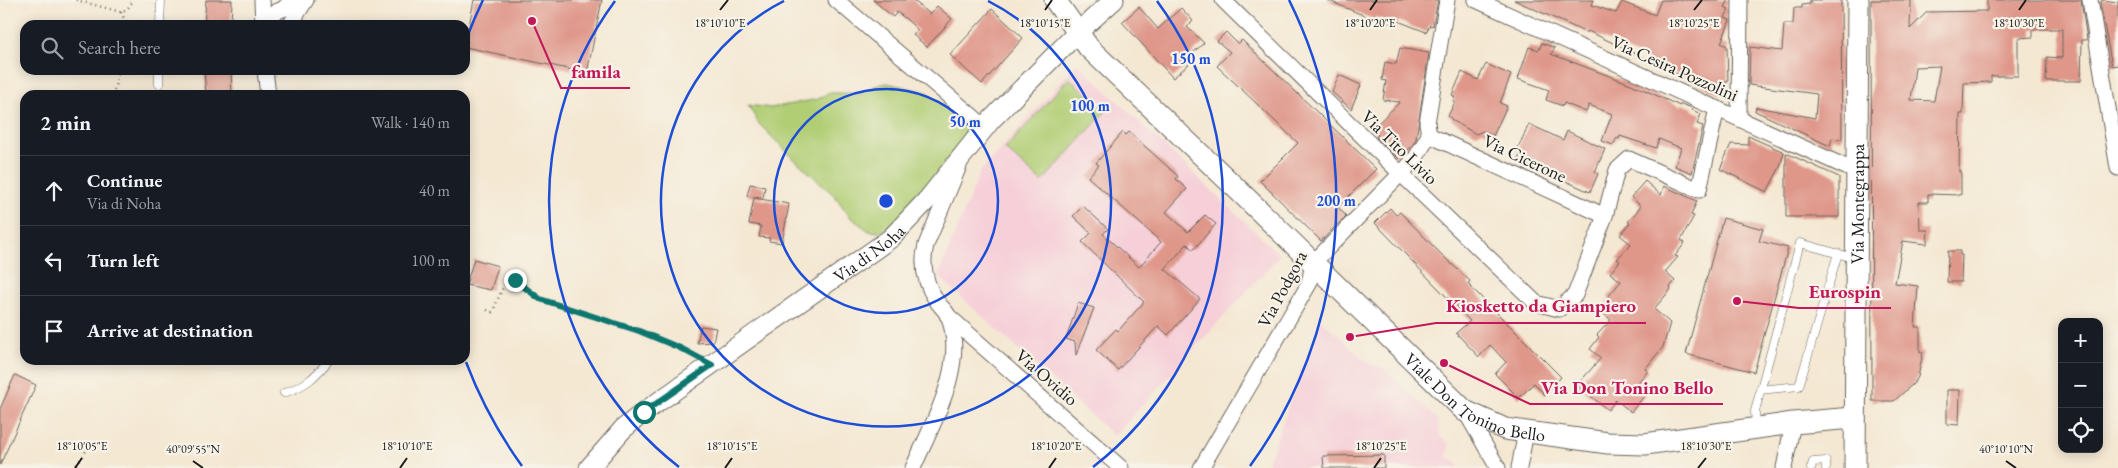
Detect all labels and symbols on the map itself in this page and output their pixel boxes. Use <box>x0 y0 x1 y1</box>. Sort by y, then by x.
text: 18°10'10"E <box>694 15 746 31</box>
text: 18°10'15"E <box>1019 15 1071 31</box>
text: 18°10'20"E <box>1344 15 1396 31</box>
text: 18°10'25"E <box>1668 15 1720 31</box>
text: 18°10'30"E <box>1993 15 2045 31</box>
street label: Via Cesira Pozzolini <box>1608 30 1742 106</box>
text: 150 m <box>1171 49 1211 68</box>
callout: famila <box>561 54 630 88</box>
text: famila <box>571 59 621 84</box>
text: 100 m <box>1070 96 1110 115</box>
street label: Via Tito Livio <box>1357 105 1443 189</box>
text: 50 m <box>949 112 981 131</box>
street label: Via Cicerone <box>1480 129 1570 187</box>
street label: Via Montegrappa <box>1845 143 1869 264</box>
text: 200 m <box>1316 191 1356 210</box>
centre of rings <box>877 192 895 210</box>
street label: Via di Noha <box>828 219 910 287</box>
street label: Via Podgora <box>1252 246 1312 331</box>
route end <box>504 269 527 292</box>
callout: Eurospin <box>1799 274 1891 308</box>
text: Eurospin <box>1809 279 1881 304</box>
callout: Kiosketto da Giampiero <box>1436 289 1646 323</box>
text: Kiosketto da Giampiero <box>1446 293 1637 318</box>
street label: Via Ovidio <box>1011 344 1083 410</box>
street label: Viale Don Tonino Bello <box>1400 347 1547 446</box>
callout: Via Don Tonino Bello <box>1530 370 1723 404</box>
text: Via Don Tonino Bello <box>1541 375 1714 400</box>
route start <box>633 401 656 424</box>
text: 18°10'05"E <box>56 438 108 454</box>
text: 18°10'10"E <box>381 438 433 454</box>
text: 18°10'15"E <box>706 438 758 454</box>
text: 18°10'20"E <box>1030 438 1082 454</box>
text: 18°10'25"E <box>1355 438 1407 454</box>
text: 18°10'30"E <box>1680 438 1732 454</box>
text: 40°09'55"N <box>166 441 220 457</box>
text: 40°10'10"N <box>1979 441 2033 457</box>

